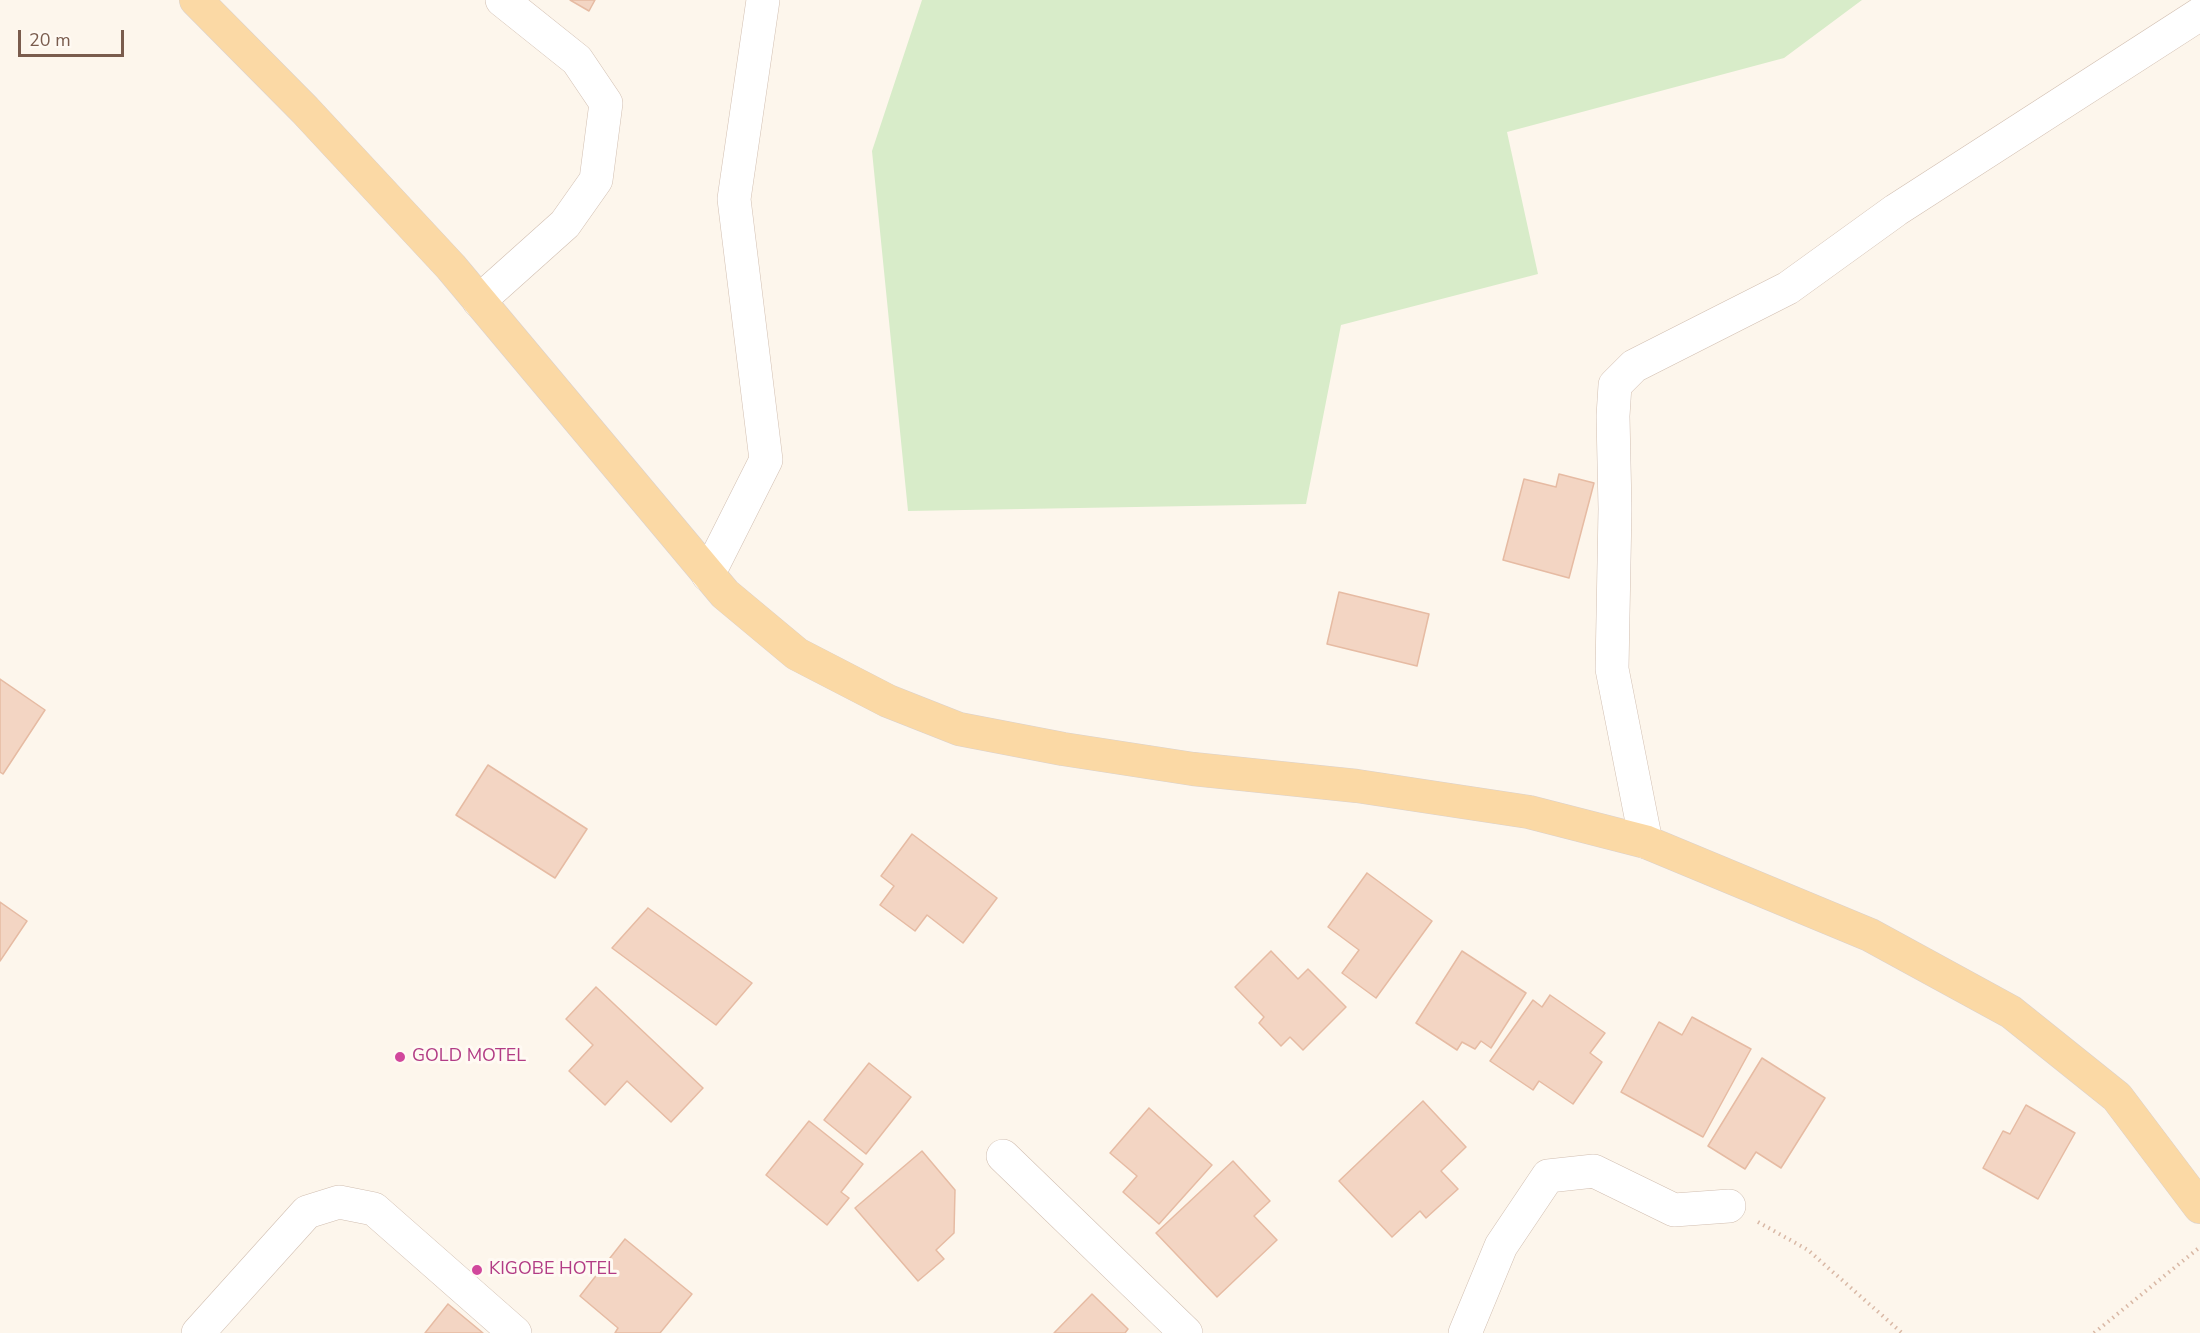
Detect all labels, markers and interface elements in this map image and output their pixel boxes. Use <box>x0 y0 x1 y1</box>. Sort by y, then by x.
scale bar <box>21 18 128 56</box>
text: 20 m <box>29 28 71 52</box>
place label: GOLD MOTEL <box>412 1046 526 1068</box>
marker: GOLD MOTEL <box>393 1050 407 1064</box>
place label: KIGOBE HOTEL <box>489 1259 617 1281</box>
marker: KIGOBE HOTEL <box>470 1263 484 1277</box>

